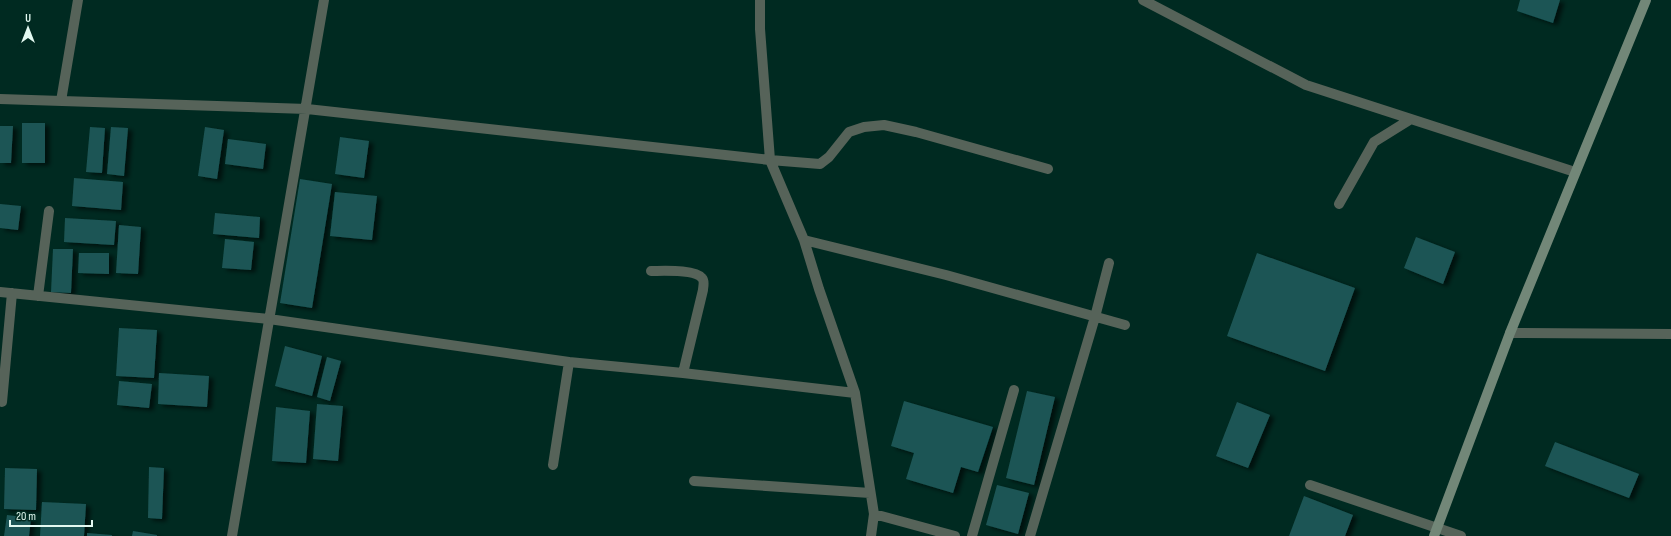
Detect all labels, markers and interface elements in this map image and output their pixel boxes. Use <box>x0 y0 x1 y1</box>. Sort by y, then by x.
north arrow <box>8 8 48 48</box>
text: U <box>25 12 31 25</box>
scale bar <box>10 502 92 528</box>
text: 20 m <box>16 509 36 524</box>

